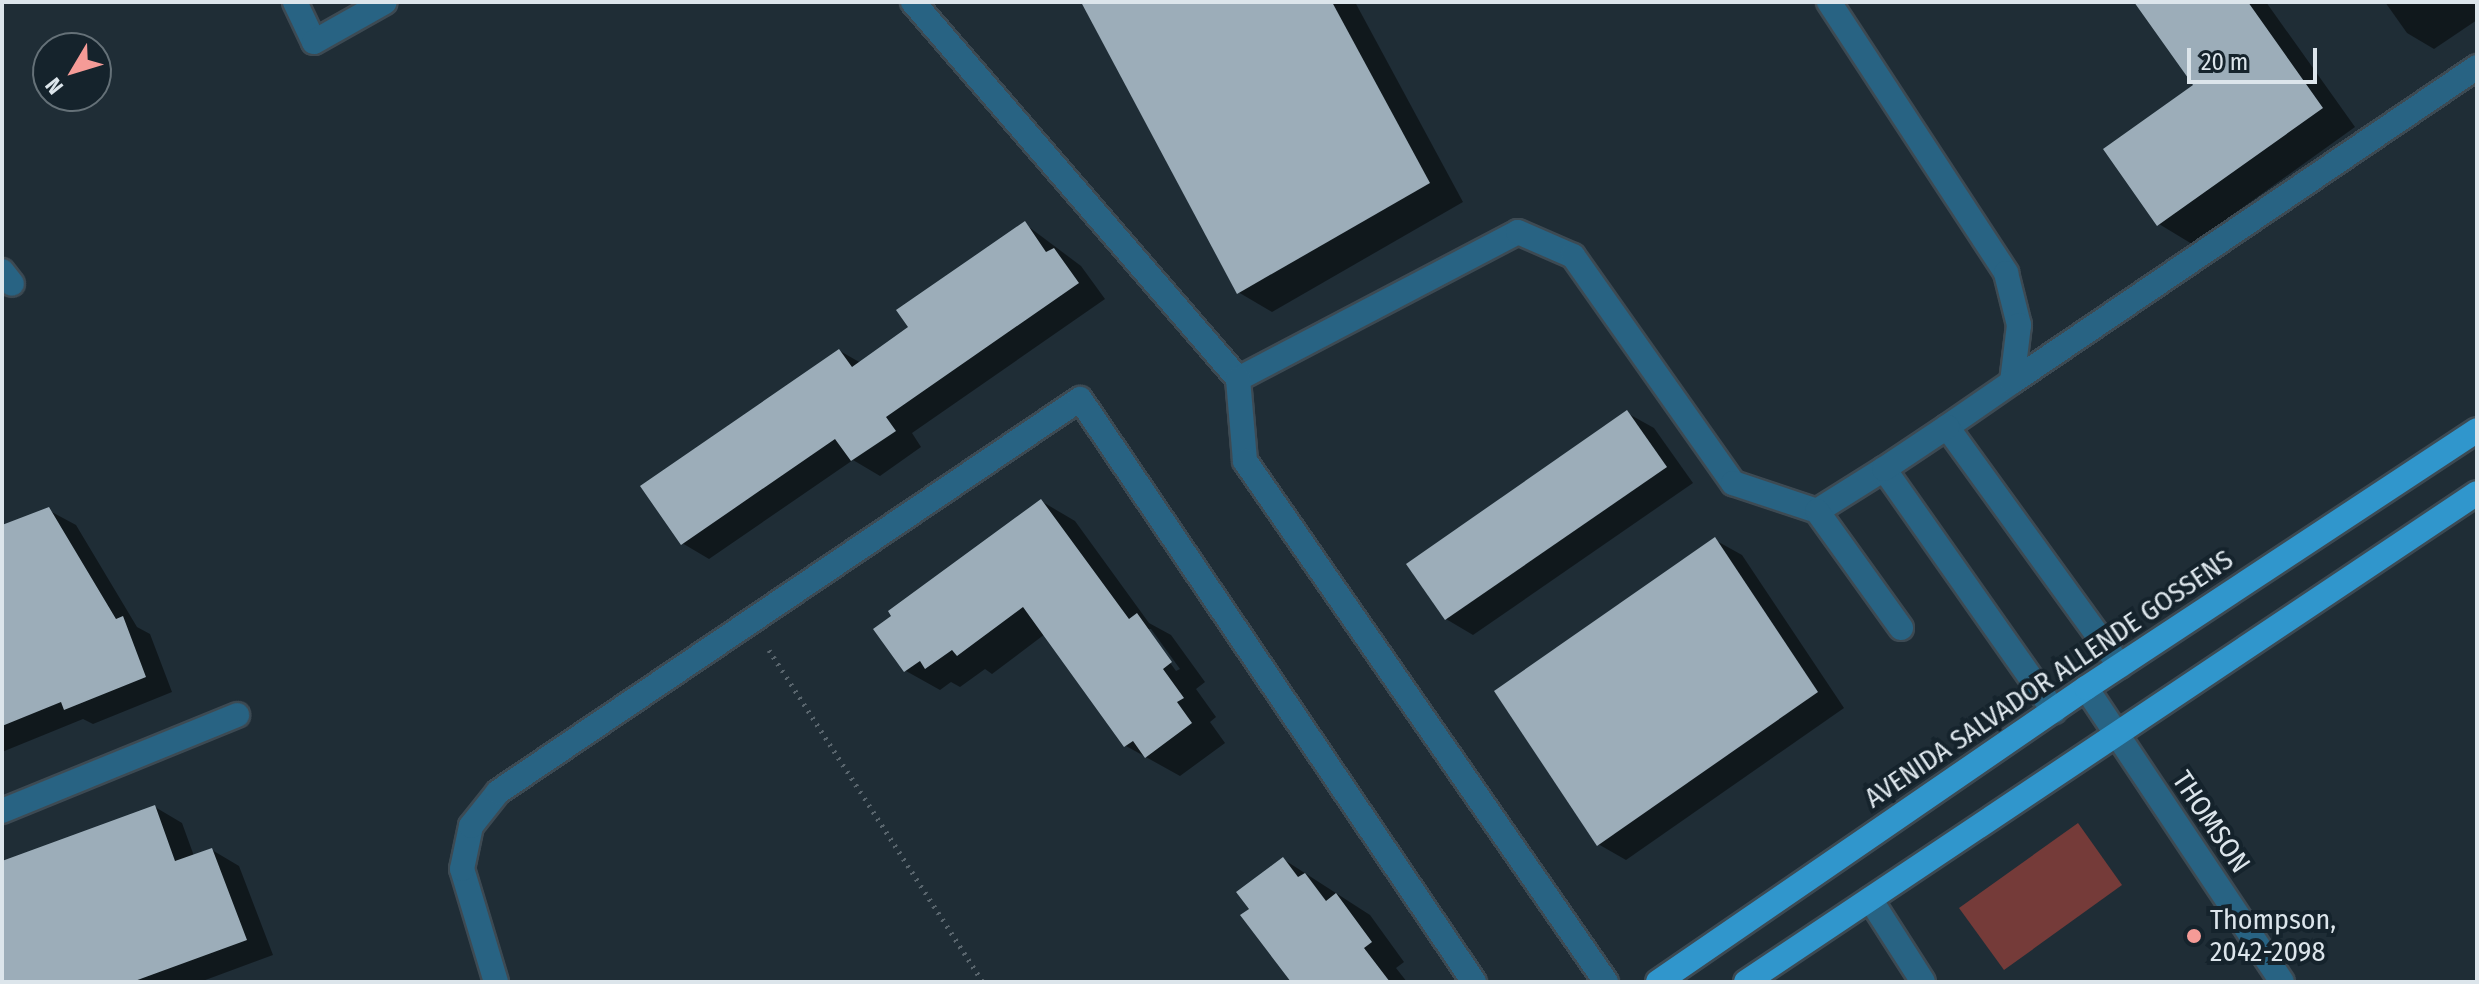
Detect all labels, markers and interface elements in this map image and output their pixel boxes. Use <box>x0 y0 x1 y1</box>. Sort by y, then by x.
north arrow <box>32 32 112 112</box>
scale bar <box>2191 32 2321 82</box>
text: 20 m <box>2201 48 2248 76</box>
text: N <box>40 72 69 99</box>
street label: AVENIDA SALVADOR ALLENDE GOSSENS <box>1858 543 2240 815</box>
street label: THOMSON <box>2165 765 2257 879</box>
place label: Thompson, 2042-2098 <box>2210 903 2336 969</box>
marker: Thompson, 2042-2098 <box>2185 927 2203 945</box>

